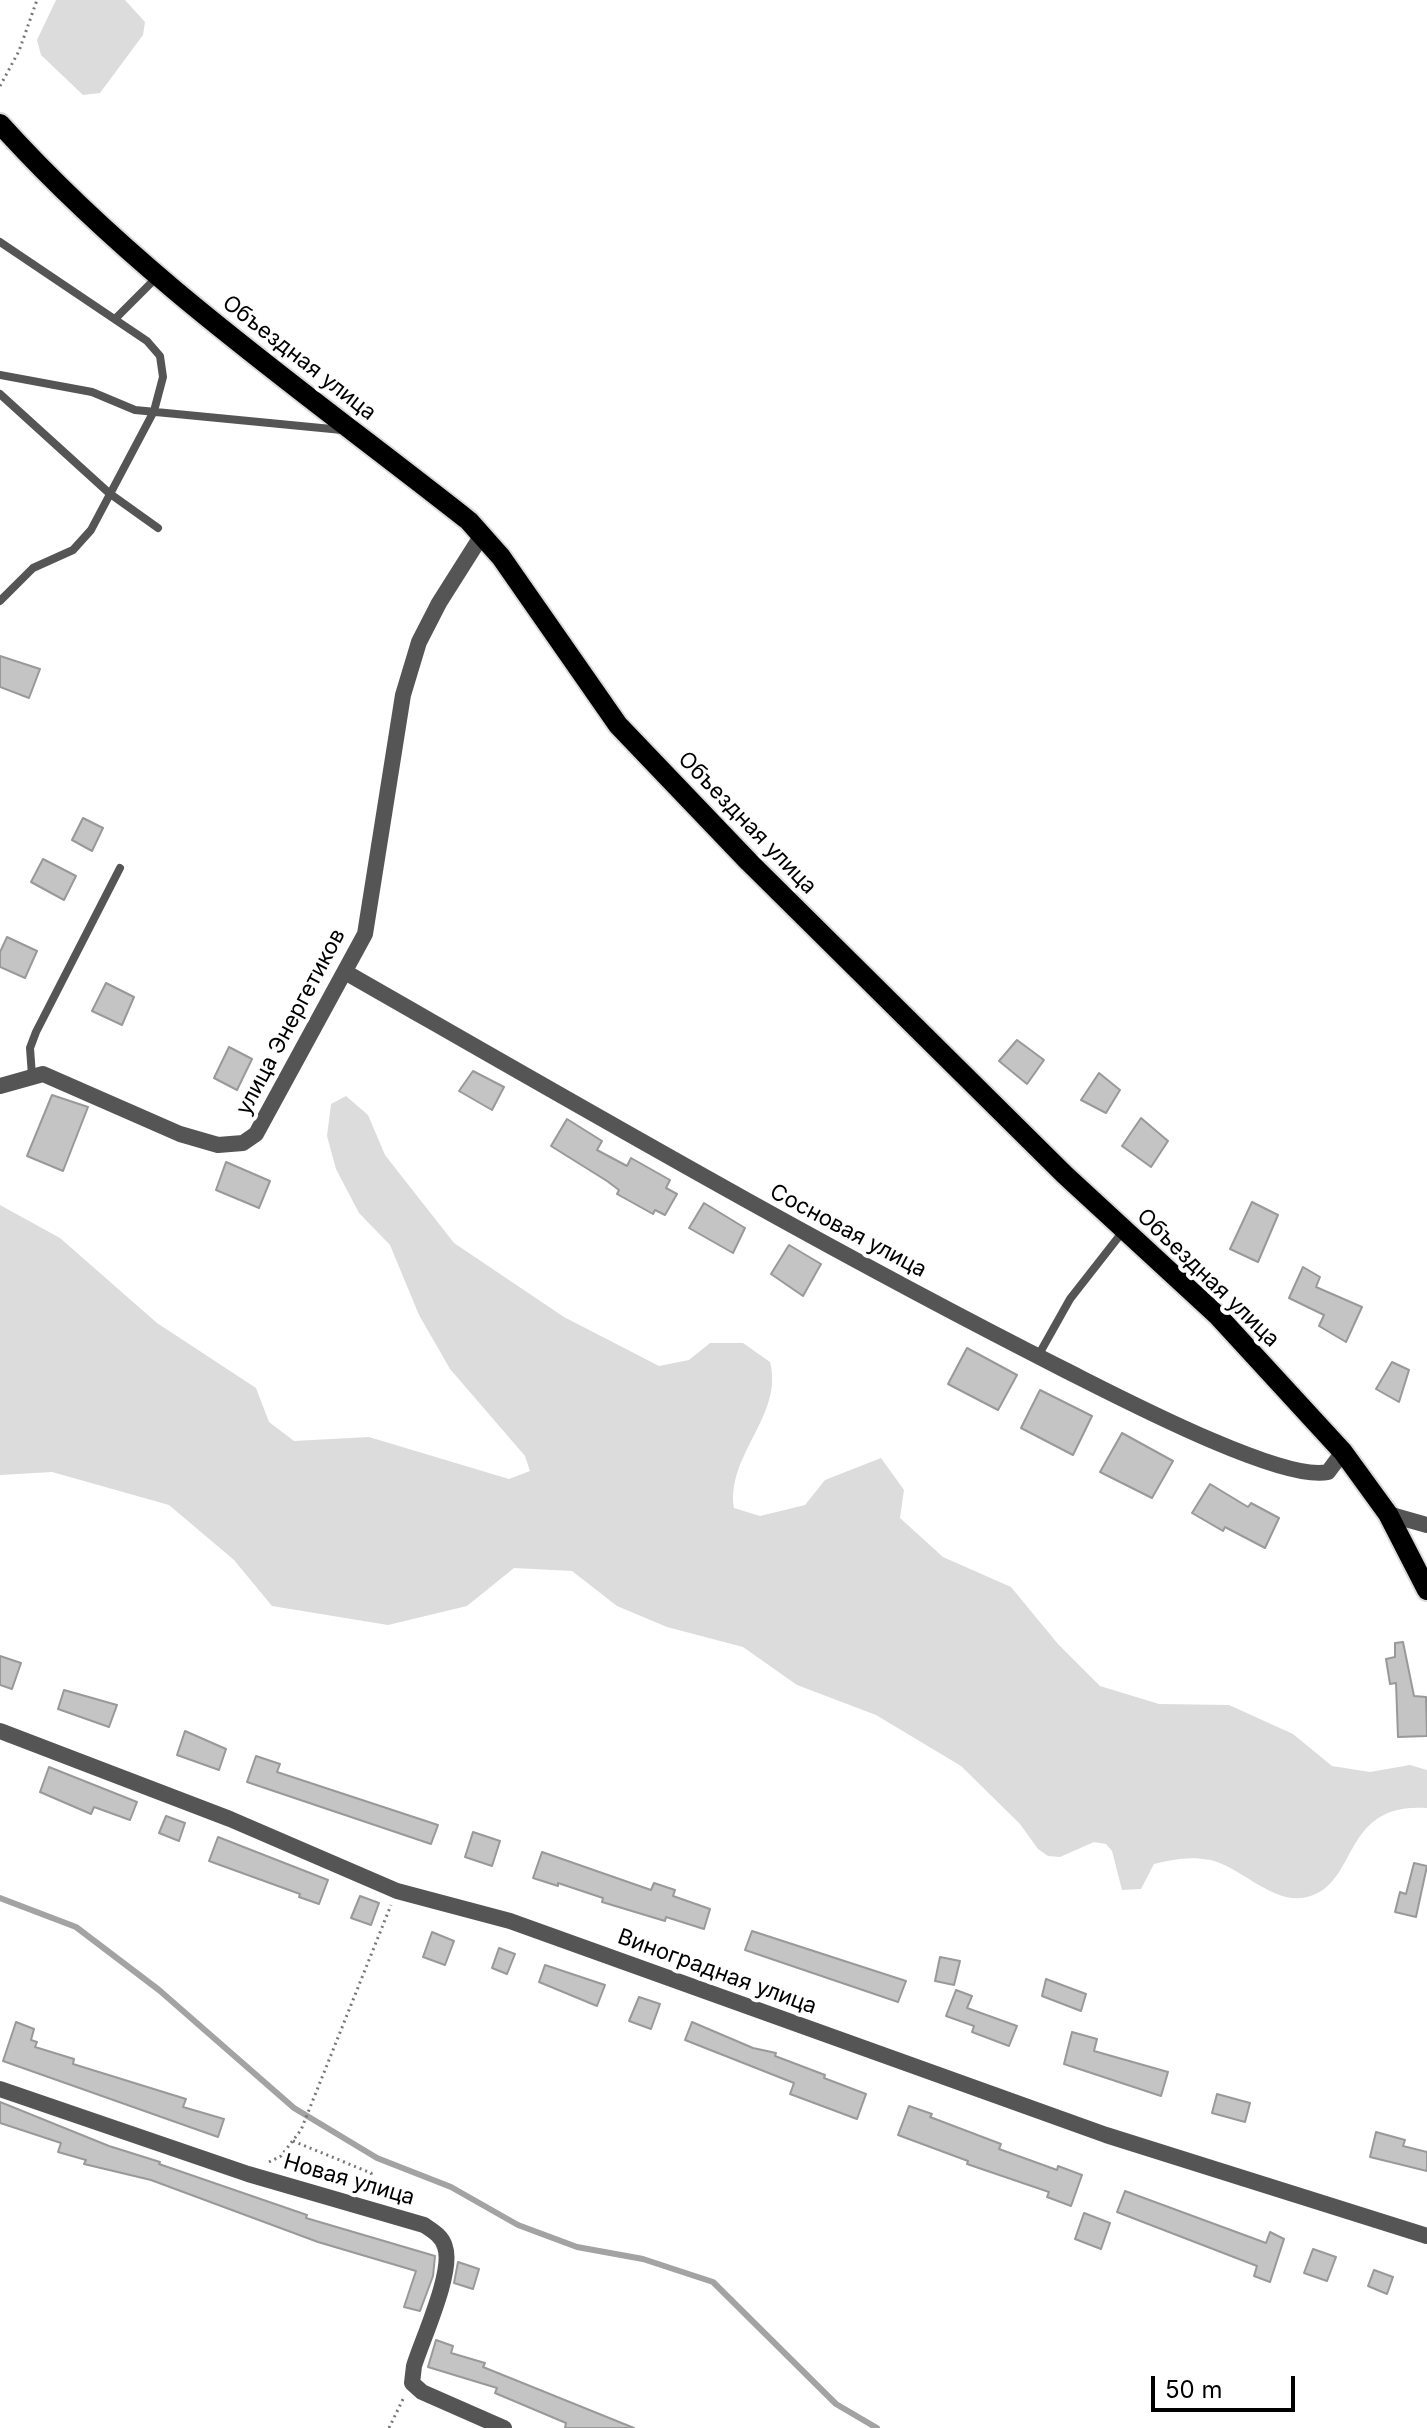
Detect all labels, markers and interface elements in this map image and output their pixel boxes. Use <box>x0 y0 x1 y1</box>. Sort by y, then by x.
street label: Объездная улица <box>217 290 381 426</box>
street label: Объездная улица <box>672 746 822 900</box>
street label: улица Энергетиков <box>231 925 351 1119</box>
street label: Сосновая улица <box>765 1179 931 1283</box>
street label: Объездная улица <box>1131 1203 1285 1353</box>
street label: Виноградная улица <box>614 1924 820 2020</box>
street label: Новая улица <box>280 2149 418 2211</box>
scale bar <box>1155 2360 1299 2410</box>
text: 50 m <box>1165 2375 1223 2404</box>

